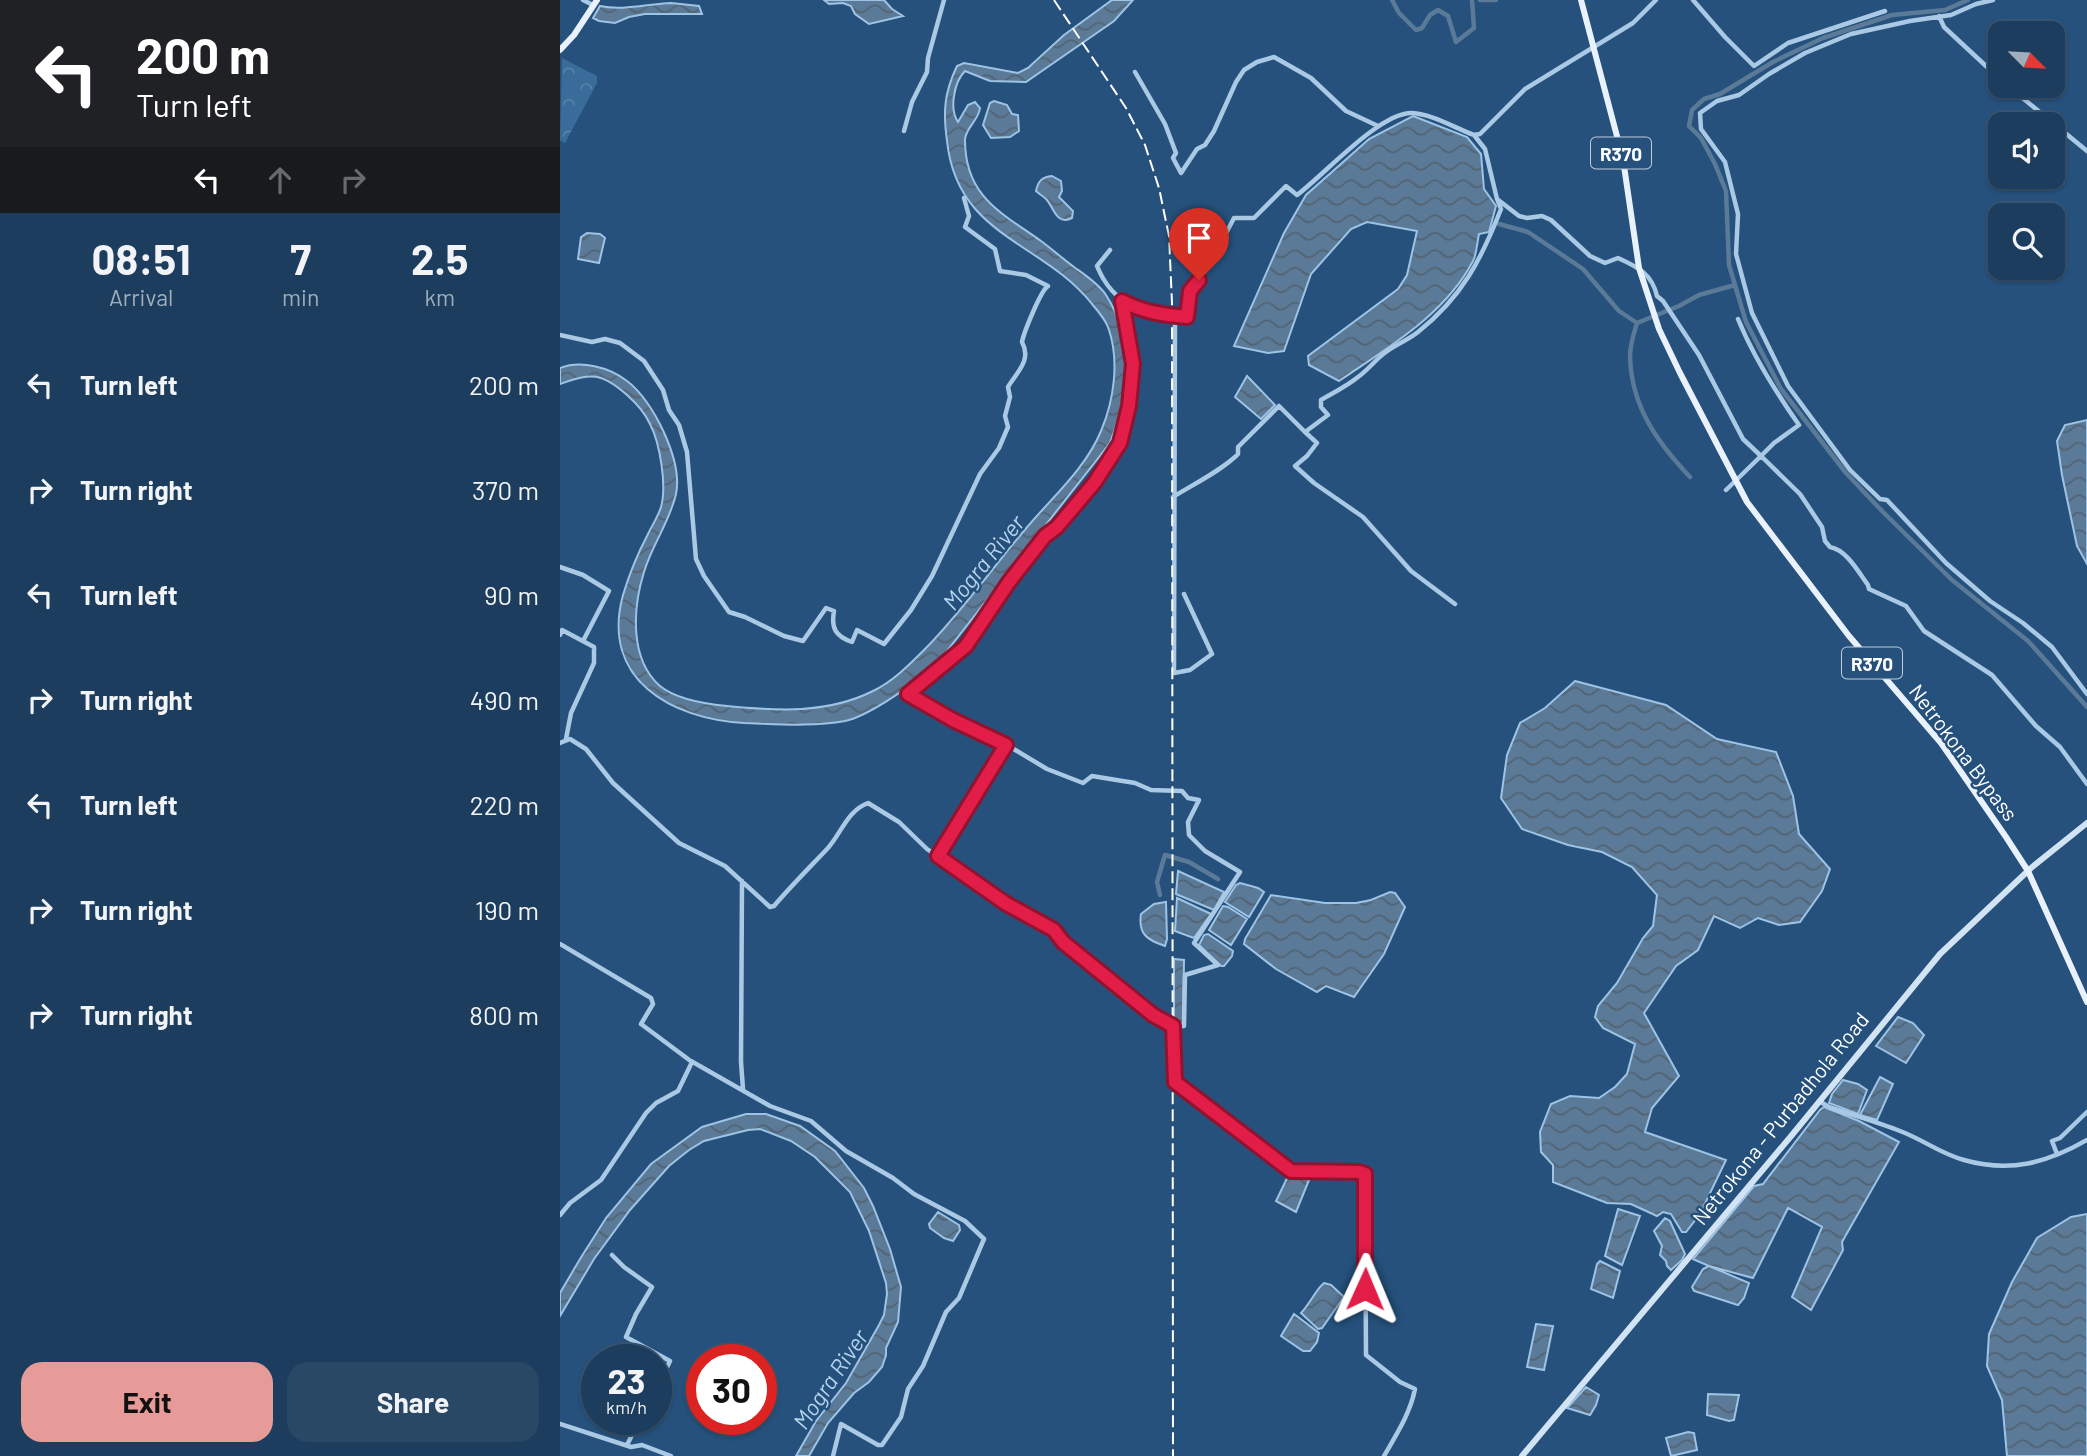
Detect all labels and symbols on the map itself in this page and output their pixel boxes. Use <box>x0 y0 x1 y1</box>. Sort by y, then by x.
north arrow <box>1988 21 2065 98</box>
road number: R370 <box>1591 138 1651 168</box>
pin <box>1169 208 1229 280</box>
water label: Mogra River <box>936 508 1030 615</box>
road number: R370 <box>1842 648 1902 678</box>
street label: Netrokona Bypass <box>1904 679 2024 825</box>
street label: Netrokona - Purbadhola Road <box>1687 1007 1873 1229</box>
position arrow <box>1328 1252 1402 1326</box>
water label: Mogra River <box>786 1323 874 1434</box>
speed limit sign: 30 <box>686 1344 777 1435</box>

